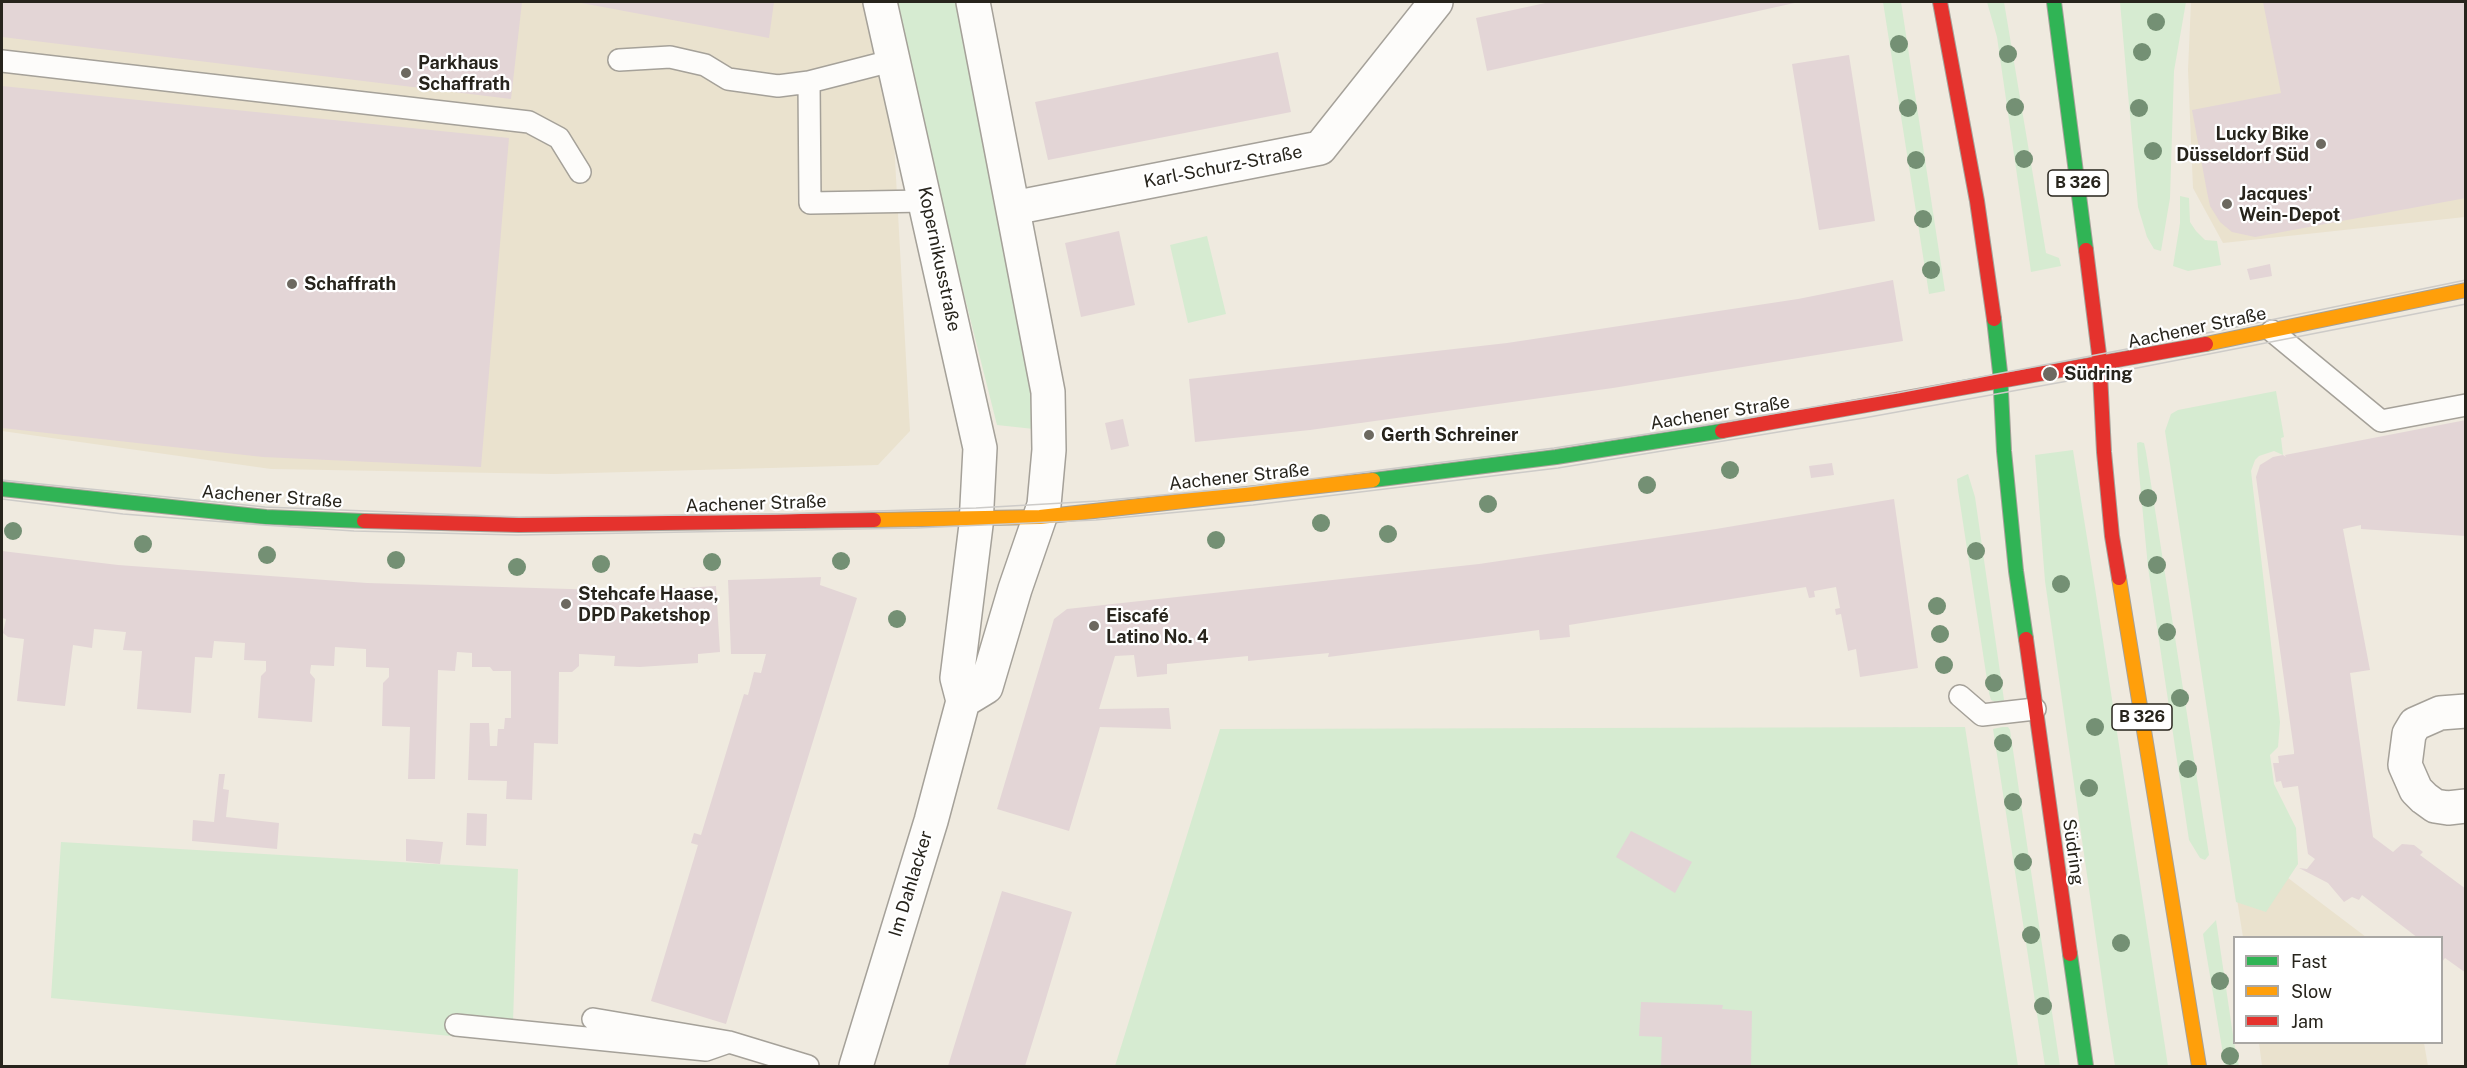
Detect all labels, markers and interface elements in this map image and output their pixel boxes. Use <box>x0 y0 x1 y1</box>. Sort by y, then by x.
place label: Parkhaus Schaffrath <box>418 52 510 94</box>
marker: Parkhaus Schaffrath <box>399 66 413 80</box>
place label: Lucky Bike Düsseldorf Süd <box>2176 123 2309 166</box>
marker: Lucky Bike Düsseldorf Süd <box>2314 137 2328 151</box>
street label: Karl-Schurz-Straße <box>1142 141 1304 193</box>
road number: B 326 <box>2048 170 2108 196</box>
place label: Jacques' Wein-Depot <box>2239 183 2340 226</box>
street label: Kopernikusstraße <box>913 185 965 333</box>
marker: Jacques' Wein-Depot <box>2220 197 2234 211</box>
place label: Schaffrath <box>304 273 396 295</box>
marker: Schaffrath <box>285 277 299 291</box>
street label: Aachener Straße <box>2126 303 2268 353</box>
place label: Südring <box>2064 363 2132 385</box>
marker: Südring <box>2041 365 2059 383</box>
street label: Aachener Straße <box>1649 391 1791 435</box>
place label: Gerth Schreiner <box>1381 424 1519 446</box>
marker: Gerth Schreiner <box>1362 428 1376 442</box>
street label: Aachener Straße <box>1168 459 1310 495</box>
street label: Aachener Straße <box>201 481 343 513</box>
street label: Aachener Straße <box>685 491 827 517</box>
place label: Stehcafe Haase, DPD Paketshop <box>578 583 719 626</box>
marker: Stehcafe Haase, DPD Paketshop <box>559 597 573 611</box>
place label: Eiscafé Latino No. 4 <box>1106 605 1208 648</box>
marker: Eiscafé Latino No. 4 <box>1087 619 1101 633</box>
road number: B 326 <box>2112 704 2172 730</box>
street label: Südring <box>2058 818 2088 886</box>
street label: Im Dahlacker <box>885 828 937 940</box>
legend <box>2233 936 2443 1044</box>
text: Fast <box>2291 951 2327 972</box>
text: Slow <box>2291 981 2332 1002</box>
text: Jam <box>2291 1011 2324 1032</box>

